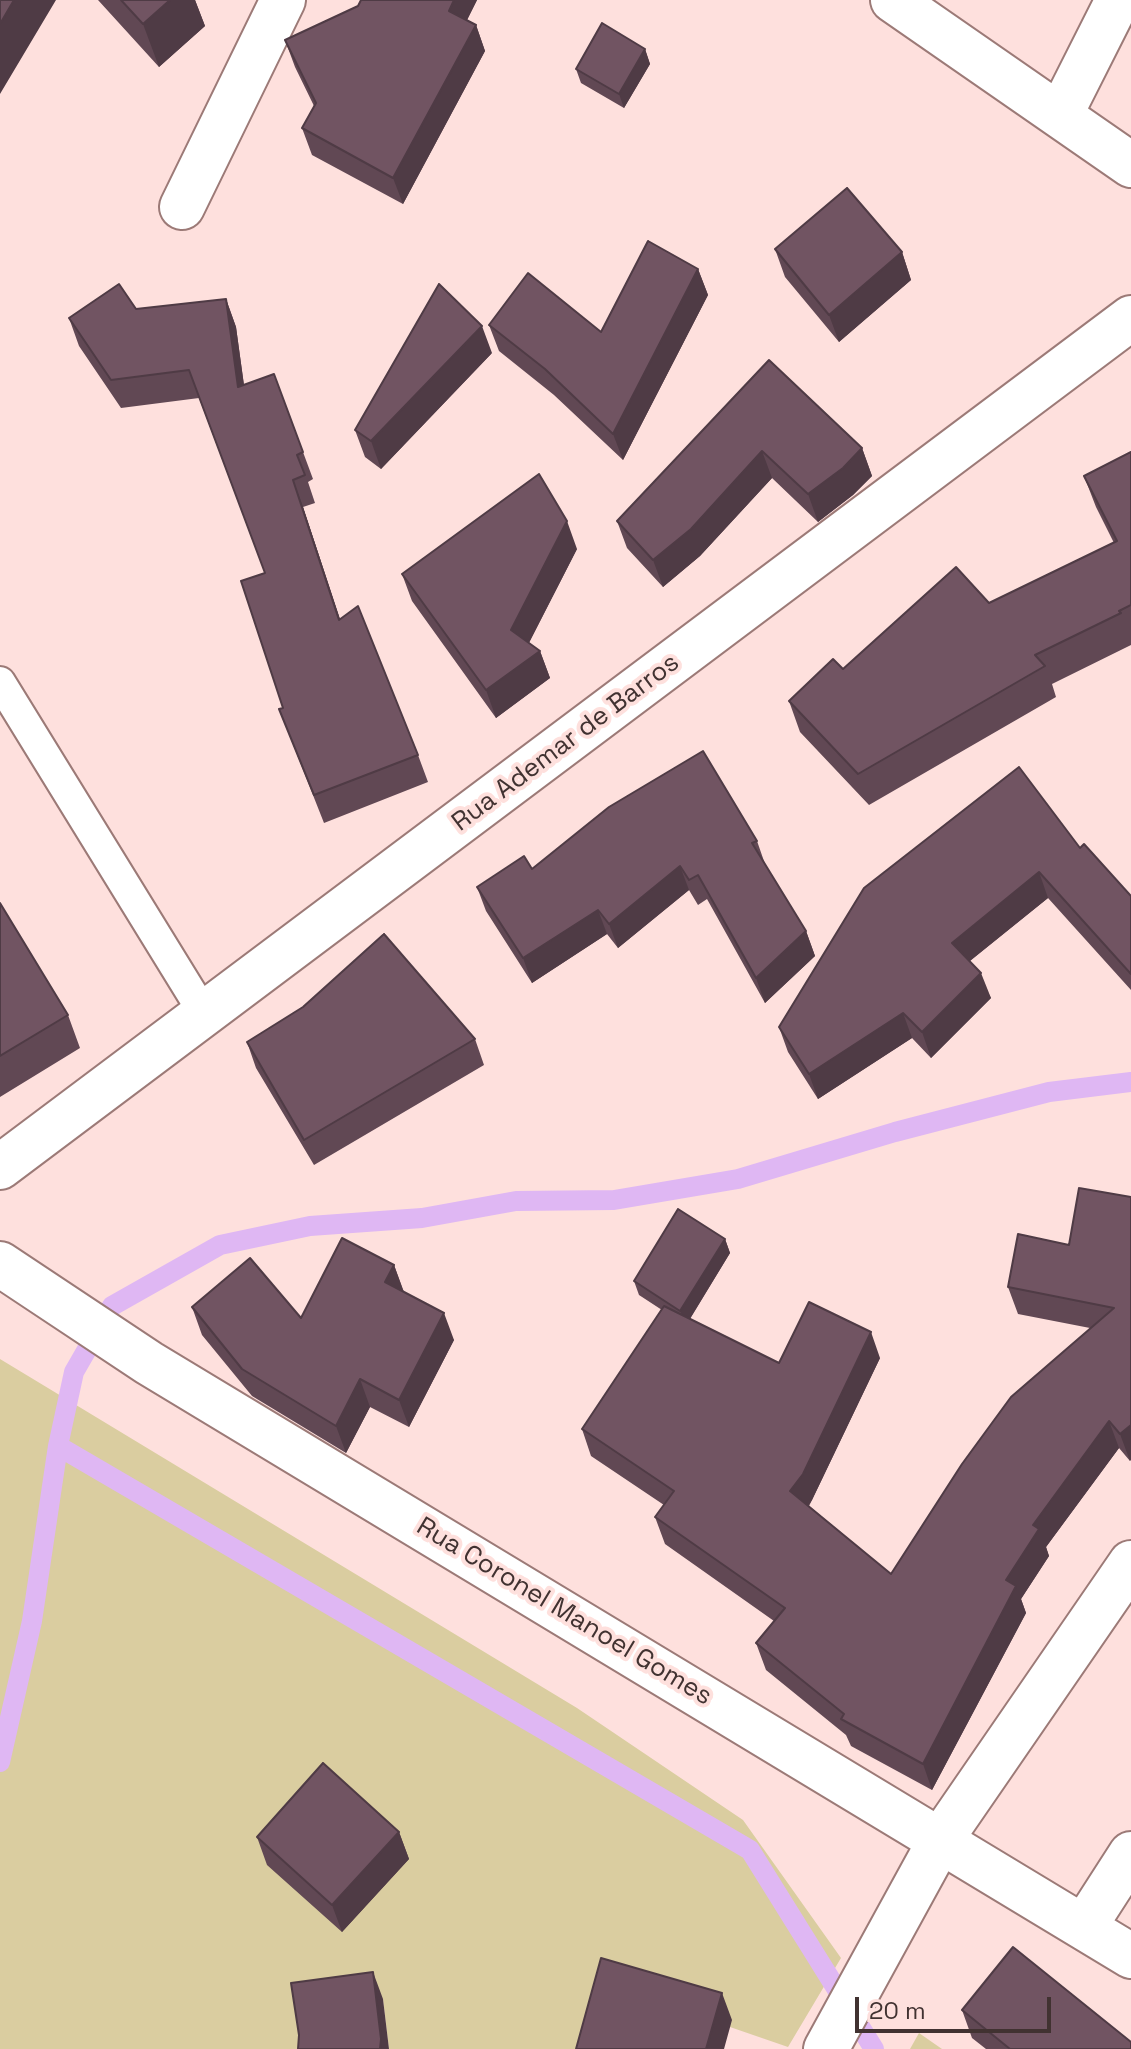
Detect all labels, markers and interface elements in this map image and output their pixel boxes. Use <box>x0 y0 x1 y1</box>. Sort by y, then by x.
street label: Rua Ademar de Barros <box>446 647 686 839</box>
street label: Rua Coronel Manoel Gomes <box>411 1511 717 1713</box>
scale bar <box>859 1981 1055 2031</box>
text: 20 m <box>869 1995 926 2026</box>

